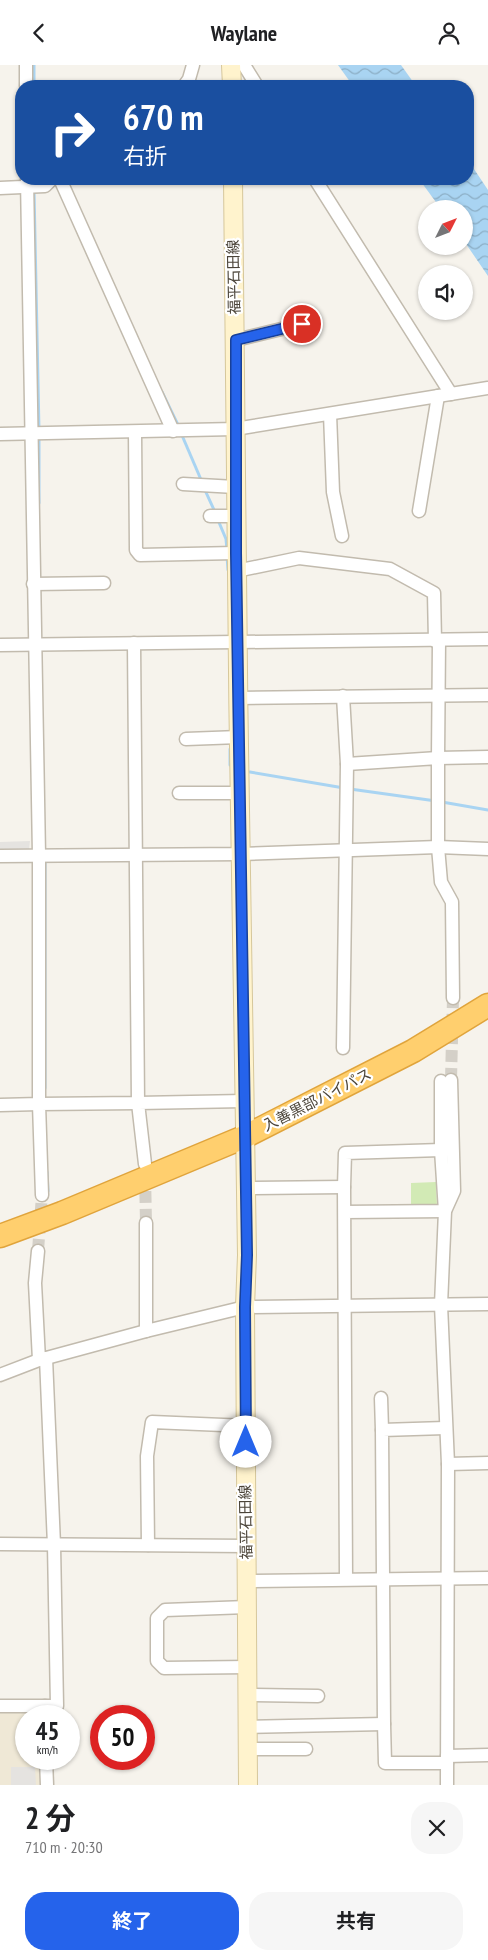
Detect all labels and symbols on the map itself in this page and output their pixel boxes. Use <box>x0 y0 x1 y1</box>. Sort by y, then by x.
north arrow <box>418 200 472 255</box>
street label: 福平石田線 <box>223 239 244 315</box>
pin <box>281 303 323 345</box>
street label: 入善黒部バイパス <box>259 1064 374 1135</box>
position arrow <box>219 1415 271 1467</box>
street label: 福平石田線 <box>235 1484 256 1560</box>
speed limit sign: 50 <box>90 1705 155 1770</box>

